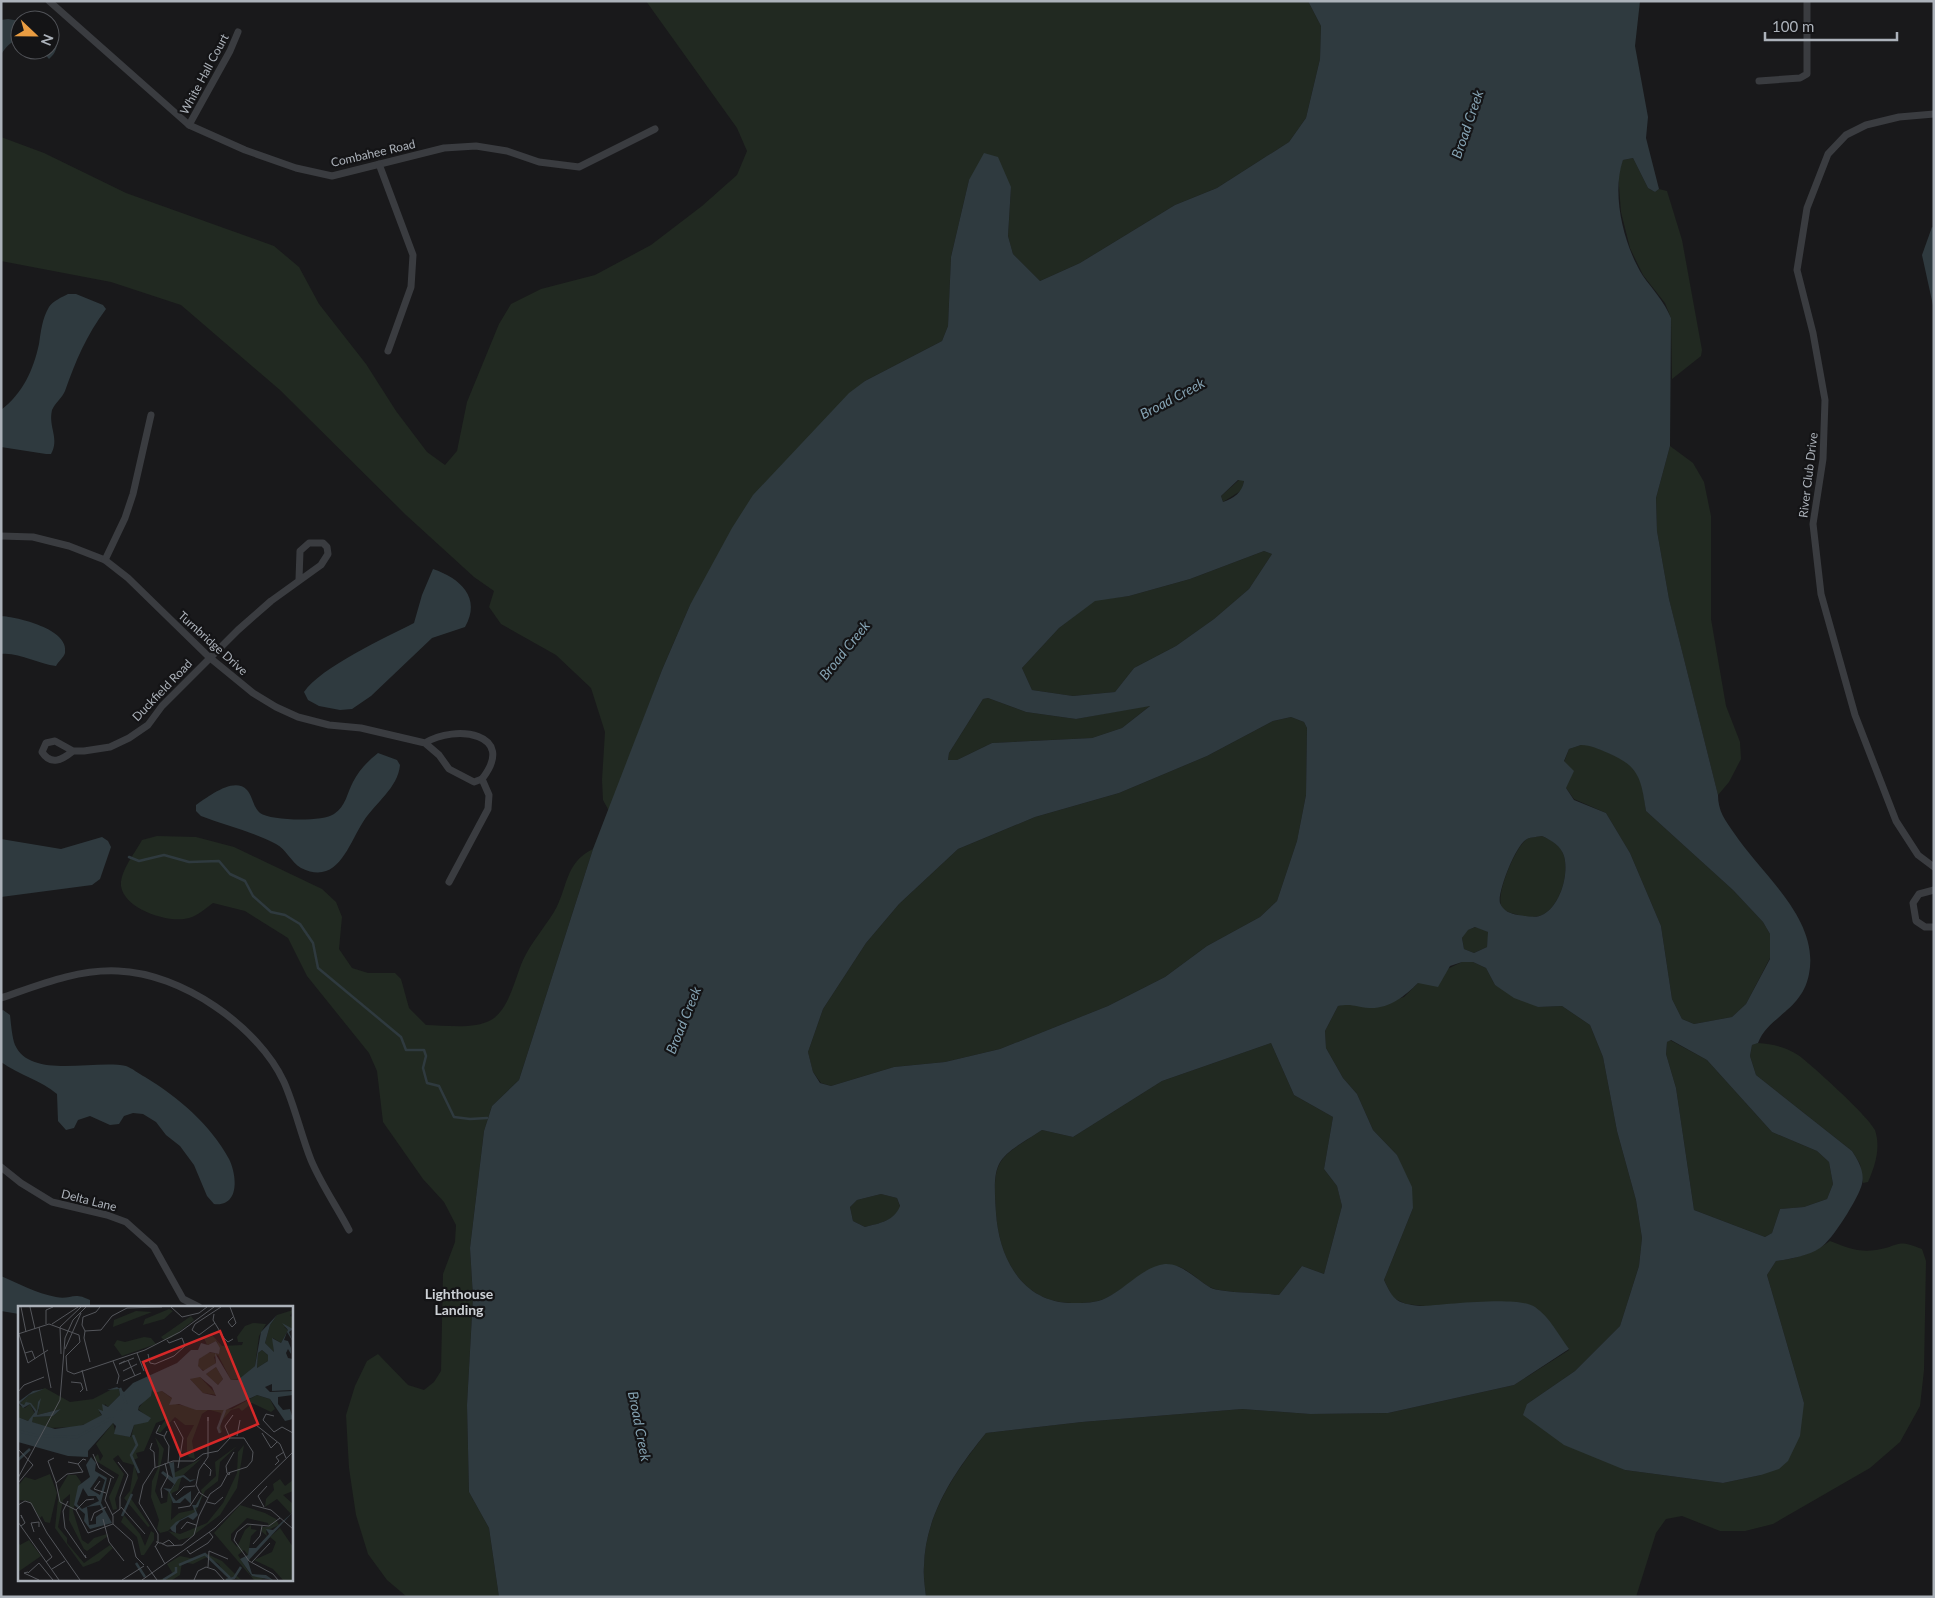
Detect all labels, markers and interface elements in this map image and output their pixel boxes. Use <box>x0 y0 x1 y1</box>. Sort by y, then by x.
north arrow <box>10 10 60 60</box>
scale bar <box>1765 10 1898 42</box>
text: 100 m <box>1772 17 1814 35</box>
street label: White Hall Court <box>176 30 232 117</box>
text: N <box>38 32 57 48</box>
water label: Broad Creek <box>1447 87 1487 160</box>
street label: Combahee Road <box>329 136 417 170</box>
water label: Broad Creek <box>1137 374 1208 422</box>
street label: River Club Drive <box>1795 431 1821 519</box>
street label: Turnbridge Drive <box>175 608 251 678</box>
water label: Broad Creek <box>815 617 873 683</box>
street label: Duckfield Road <box>129 656 195 724</box>
water label: Broad Creek <box>662 984 704 1056</box>
street label: Delta Lane <box>60 1186 118 1214</box>
district label: Lighthouse Landing <box>425 1285 494 1318</box>
inset map <box>18 1306 292 1580</box>
water label: Broad Creek <box>625 1389 655 1463</box>

